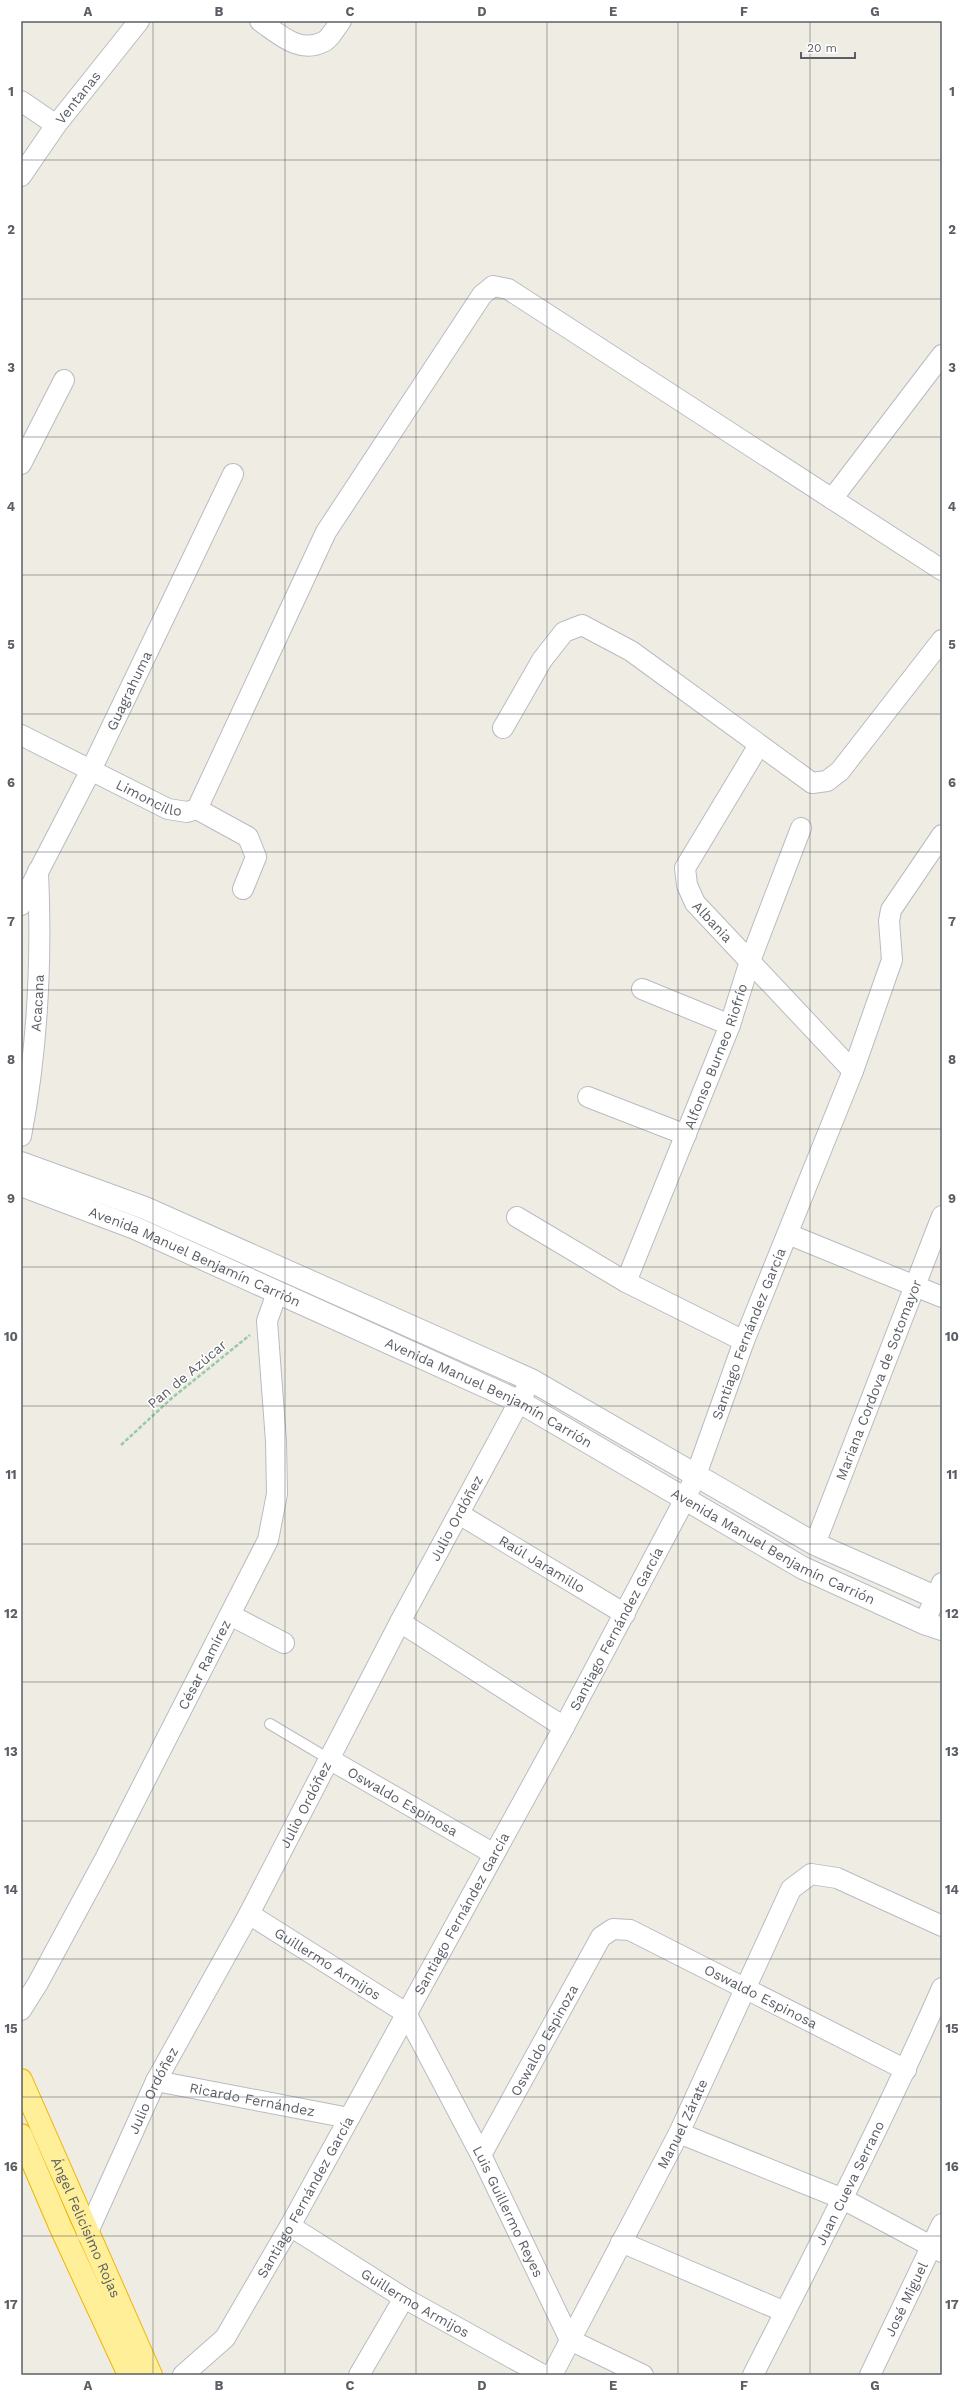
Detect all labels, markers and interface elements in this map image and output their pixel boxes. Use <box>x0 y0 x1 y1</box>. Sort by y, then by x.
text: A <box>84 4 93 19</box>
text: B <box>215 4 224 19</box>
text: C <box>346 4 355 19</box>
text: D <box>477 4 487 19</box>
text: E <box>609 4 617 19</box>
text: F <box>740 4 748 19</box>
text: G <box>870 4 880 19</box>
scale bar <box>801 34 855 60</box>
text: 20 m <box>807 41 837 55</box>
street label: Ventanas <box>52 68 104 127</box>
text: 1 <box>8 84 14 99</box>
text: 1 <box>949 84 955 99</box>
text: 2 <box>7 222 15 237</box>
text: 2 <box>948 222 956 237</box>
text: 3 <box>7 360 15 375</box>
text: 3 <box>948 360 956 375</box>
text: 4 <box>7 499 16 514</box>
text: 4 <box>948 499 957 514</box>
text: 5 <box>7 637 15 652</box>
text: 5 <box>948 637 956 652</box>
street label: Guagrahuma <box>103 648 155 733</box>
text: 6 <box>7 775 15 790</box>
text: 6 <box>948 775 956 790</box>
street label: Limoncillo <box>113 776 183 819</box>
street label: Albania <box>689 898 736 946</box>
text: 7 <box>7 914 15 929</box>
text: 7 <box>948 914 956 929</box>
street label: Acacana <box>27 974 47 1032</box>
street label: Alfonso Burneo Riofrío <box>681 982 750 1131</box>
text: 8 <box>7 1052 15 1067</box>
text: 8 <box>948 1052 956 1067</box>
text: 9 <box>7 1191 15 1206</box>
text: 9 <box>948 1191 956 1206</box>
street label: Avenida Manuel Benjamín Carrión <box>87 1203 303 1310</box>
street label: Santiago Fernández García <box>709 1245 789 1422</box>
street label: Mariana Cordova de Sotomayor <box>832 1277 925 1482</box>
text: 10 <box>4 1329 18 1344</box>
text: 10 <box>945 1329 959 1344</box>
street label: Avenida Manuel Benjamín Carrión <box>383 1334 595 1451</box>
street label: Pan de Azúcar <box>144 1336 230 1412</box>
text: 11 <box>5 1467 17 1482</box>
text: 11 <box>946 1467 958 1482</box>
street label: Julio Ordóñez <box>427 1472 486 1564</box>
street label: Avenida Manuel Benjamín Carrión <box>669 1485 878 1608</box>
street label: Raúl Jaramillo <box>496 1532 588 1596</box>
street label: Santiago Fernández García <box>566 1544 666 1713</box>
text: 12 <box>4 1606 18 1621</box>
text: 12 <box>945 1606 959 1621</box>
street label: César Ramírez <box>175 1617 234 1712</box>
text: 13 <box>4 1744 18 1759</box>
text: 13 <box>945 1744 959 1759</box>
street label: Julio Ordóñez <box>277 1759 334 1851</box>
street label: Oswaldo Espinosa <box>345 1763 461 1839</box>
street label: Santiago Fernández García <box>411 1830 513 1997</box>
text: 14 <box>4 1882 19 1897</box>
text: 14 <box>945 1882 960 1897</box>
street label: Guillermo Armijos <box>272 1924 384 2003</box>
street label: Oswaldo Espinosa <box>702 1961 820 2032</box>
street label: Oswaldo Espinoza <box>507 1982 581 2099</box>
text: 15 <box>4 2021 18 2036</box>
text: 15 <box>945 2021 959 2036</box>
street label: Julio Ordóñez <box>125 2044 181 2137</box>
street label: Manuel Zárate <box>654 2076 711 2171</box>
street label: Ricardo Fernández <box>188 2080 316 2119</box>
street label: Santiago Fernández García <box>254 2114 357 2281</box>
street label: Juan Cueva Serrano <box>812 2118 887 2248</box>
street label: Luis Guillermo Reyes <box>470 2143 547 2280</box>
street label: Ángel Felicísimo Rojas <box>48 2155 124 2300</box>
text: 16 <box>4 2159 18 2174</box>
text: 16 <box>945 2159 959 2174</box>
street label: José Miguel <box>882 2259 931 2339</box>
street label: Guillermo Armijos <box>358 2265 472 2341</box>
text: 17 <box>4 2297 18 2312</box>
text: 17 <box>945 2297 959 2312</box>
text: A <box>84 2378 93 2393</box>
text: B <box>215 2378 224 2393</box>
text: C <box>346 2378 355 2393</box>
text: D <box>477 2378 487 2393</box>
text: E <box>609 2378 617 2393</box>
text: F <box>740 2378 748 2393</box>
text: G <box>870 2378 880 2393</box>

